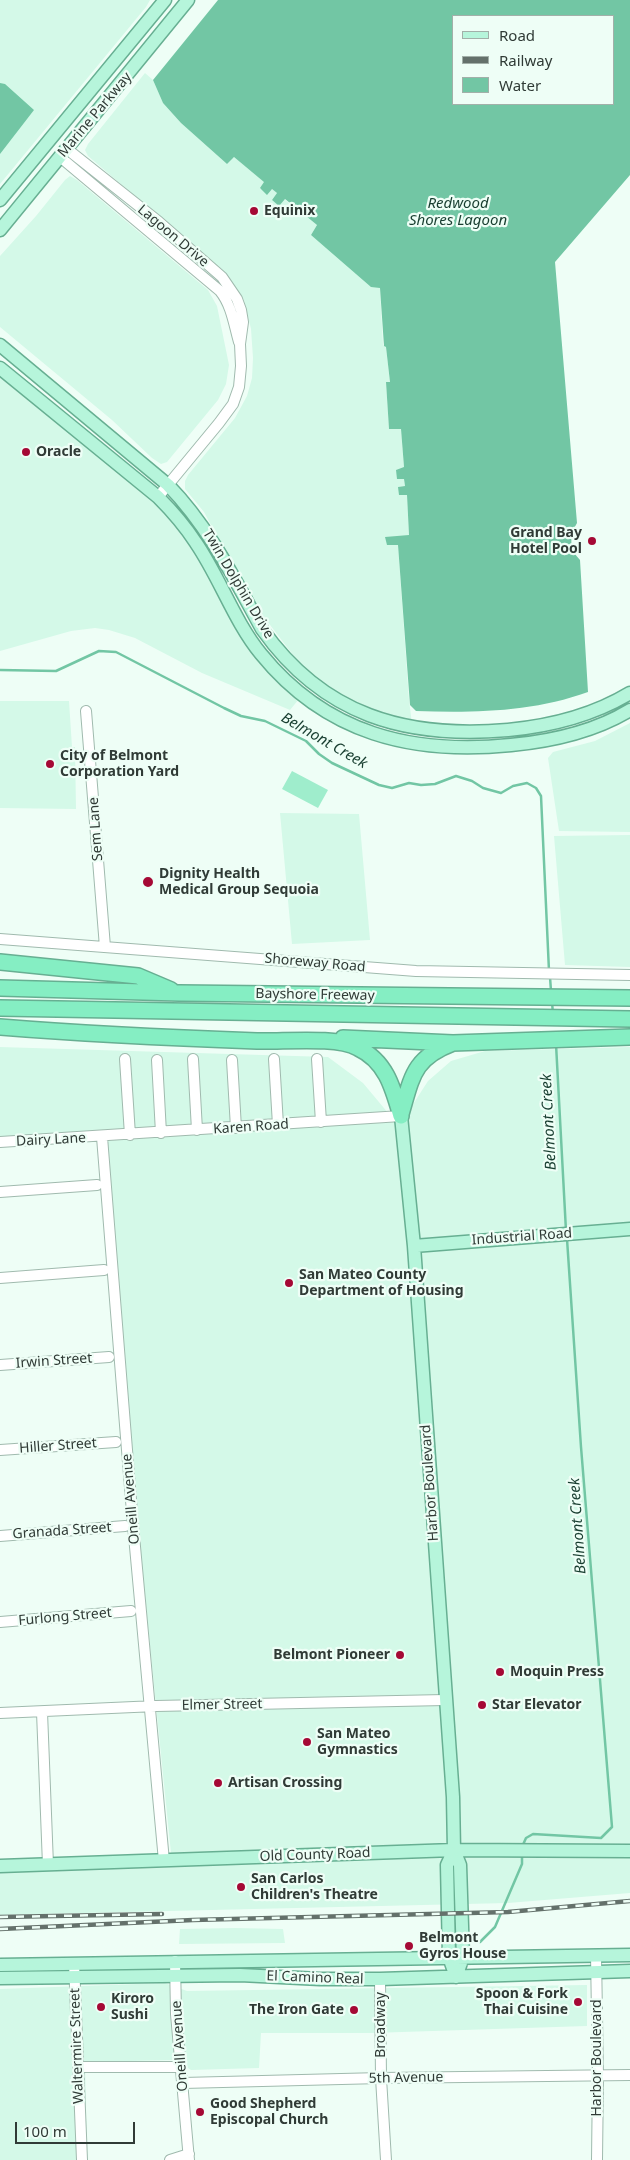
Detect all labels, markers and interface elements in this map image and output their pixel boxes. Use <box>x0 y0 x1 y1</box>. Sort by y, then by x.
legend <box>452 15 615 105</box>
text: Road <box>499 25 535 45</box>
text: Railway <box>499 50 552 70</box>
street label: Marine Parkway <box>55 69 135 161</box>
text: Water <box>499 75 541 95</box>
water label: Redwood Shores Lagoon <box>409 195 507 230</box>
street label: Lagoon Drive <box>134 201 212 271</box>
place label: Equinix <box>264 203 315 219</box>
marker: Equinix <box>248 205 260 217</box>
place label: Oracle <box>36 444 81 460</box>
marker: Oracle <box>20 446 32 458</box>
place label: Grand Bay Hotel Pool <box>510 525 582 558</box>
street label: Twin Dolphin Drive <box>199 526 277 642</box>
marker: Grand Bay Hotel Pool <box>586 535 598 547</box>
water label: Belmont Creek <box>278 709 370 773</box>
place label: City of Belmont Corporation Yard <box>60 748 179 780</box>
marker: City of Belmont Corporation Yard <box>44 758 56 770</box>
street label: Sem Lane <box>85 796 107 862</box>
place label: Dignity Health Medical Group Sequoia <box>159 866 319 899</box>
marker: Dignity Health Medical Group Sequoia <box>141 875 155 889</box>
street label: Shoreway Road <box>264 950 366 976</box>
street label: Bayshore Freeway <box>255 986 375 1004</box>
water label: Belmont Creek <box>537 1073 561 1171</box>
street label: Karen Road <box>213 1116 289 1138</box>
street label: Dairy Lane <box>16 1130 86 1150</box>
street label: Industrial Road <box>471 1225 573 1249</box>
place label: San Mateo County Department of Housing <box>299 1267 464 1300</box>
marker: San Mateo County Department of Housing <box>283 1277 295 1289</box>
street label: Irwin Street <box>15 1350 93 1372</box>
street label: Harbor Boulevard <box>418 1424 442 1542</box>
street label: Hiller Street <box>19 1435 97 1457</box>
street label: Oneill Avenue <box>119 1453 143 1545</box>
water label: Belmont Creek <box>566 1477 590 1575</box>
street label: Granada Street <box>12 1519 112 1543</box>
street label: Furlong Street <box>18 1605 112 1629</box>
place label: Belmont Pioneer <box>273 1647 390 1663</box>
marker: Belmont Pioneer <box>394 1649 406 1661</box>
place label: Moquin Press <box>510 1664 604 1680</box>
marker: Moquin Press <box>494 1666 506 1678</box>
street label: Elmer Street <box>181 1696 263 1714</box>
place label: Star Elevator <box>492 1697 582 1713</box>
marker: Star Elevator <box>476 1699 488 1711</box>
place label: San Mateo Gymnastics <box>317 1726 398 1758</box>
marker: San Mateo Gymnastics <box>301 1736 313 1748</box>
place label: Artisan Crossing <box>228 1775 342 1791</box>
marker: Artisan Crossing <box>212 1777 224 1789</box>
street label: Old County Road <box>259 1845 371 1865</box>
place label: San Carlos Children's Theatre <box>251 1871 378 1904</box>
marker: San Carlos Children's Theatre <box>235 1881 247 1893</box>
place label: Belmont Gyros House <box>419 1930 506 1962</box>
marker: Belmont Gyros House <box>403 1940 415 1952</box>
street label: El Camino Real <box>266 1968 364 1988</box>
place label: Spoon & Fork Thai Cuisine <box>476 1986 568 2018</box>
street label: Waltermire Street <box>67 1988 87 2104</box>
place label: Kiroro Sushi <box>111 1991 154 2024</box>
street label: Broadway <box>373 1992 389 2058</box>
marker: Spoon & Fork Thai Cuisine <box>572 1996 584 2008</box>
street label: Harbor Boulevard <box>589 1999 605 2117</box>
street label: Oneill Avenue <box>168 2000 192 2092</box>
marker: Kiroro Sushi <box>95 2001 107 2013</box>
place label: The Iron Gate <box>249 2002 344 2018</box>
marker: The Iron Gate <box>348 2004 360 2016</box>
street label: 5th Avenue <box>369 2069 443 2087</box>
place label: Good Shepherd Episcopal Church <box>210 2096 328 2128</box>
marker: Good Shepherd Episcopal Church <box>194 2106 206 2118</box>
scale bar <box>18 2112 138 2144</box>
text: 100 m <box>23 2121 67 2141</box>

